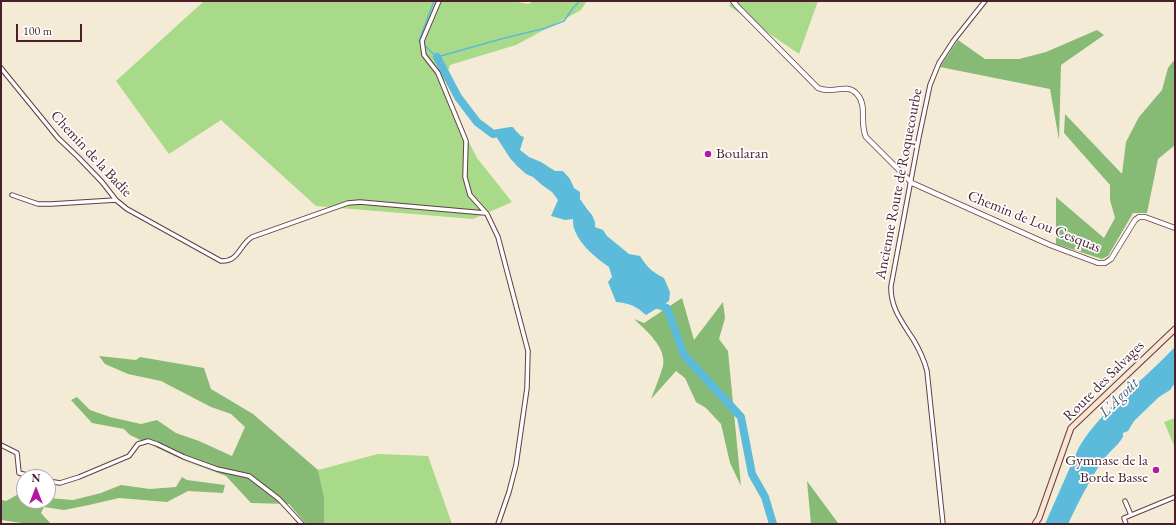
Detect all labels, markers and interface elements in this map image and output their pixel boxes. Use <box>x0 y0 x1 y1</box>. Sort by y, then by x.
scale bar <box>18 16 84 42</box>
text: 100 m <box>23 23 52 39</box>
street label: Ancienne Route de Roquecourbe <box>872 87 926 281</box>
street label: Chemin de la Badie <box>46 107 136 201</box>
place label: Boularan <box>716 145 769 163</box>
marker: Boularan <box>703 149 713 159</box>
street label: Chemin de Lou Cesquas <box>965 187 1103 257</box>
street label: Route des Salvages <box>1060 337 1148 425</box>
water label: L'Agoût <box>1095 374 1143 422</box>
place label: Gymnase de la Borde Basse <box>1065 452 1148 487</box>
marker: Gymnase de la Borde Basse <box>1151 465 1161 475</box>
north arrow <box>16 469 56 509</box>
text: N <box>32 471 40 485</box>

